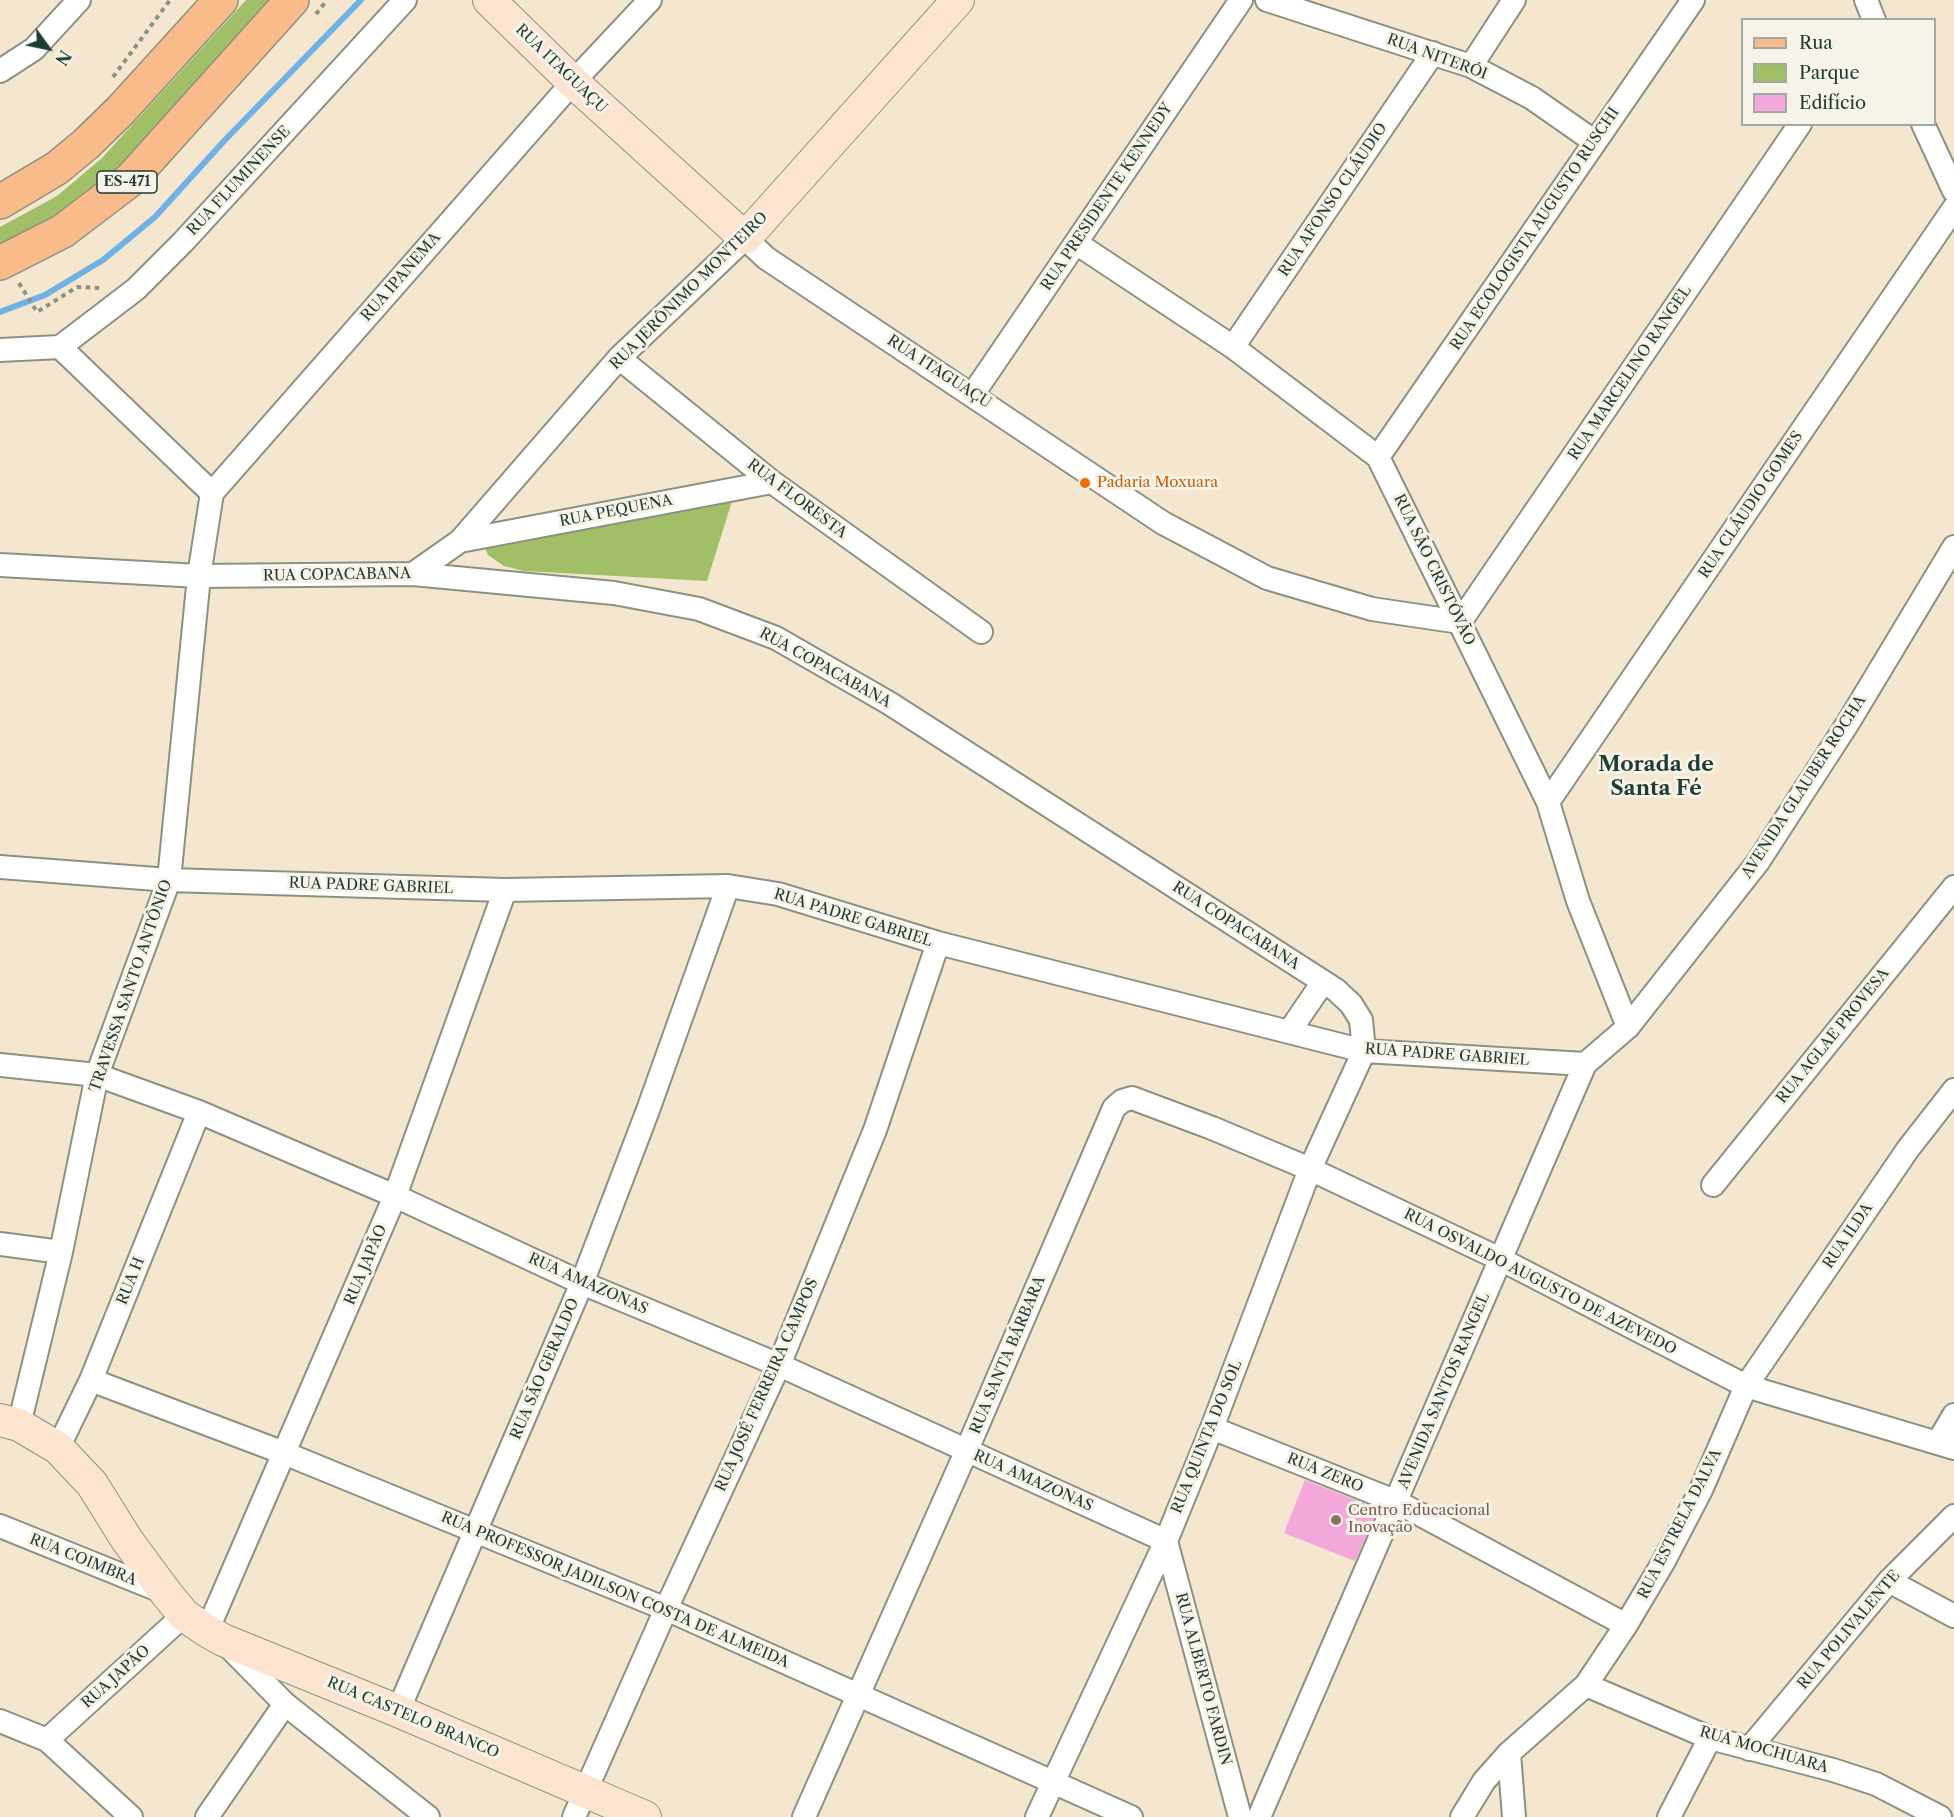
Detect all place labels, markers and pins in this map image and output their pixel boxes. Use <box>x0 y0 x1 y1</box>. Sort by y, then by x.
place label: Padaria Moxuara <box>1097 474 1218 492</box>
marker: Padaria Moxuara <box>1078 476 1092 490</box>
place label: Centro Educacional Inovação <box>1348 1502 1490 1537</box>
marker: Centro Educacional Inovação <box>1329 1513 1343 1527</box>

